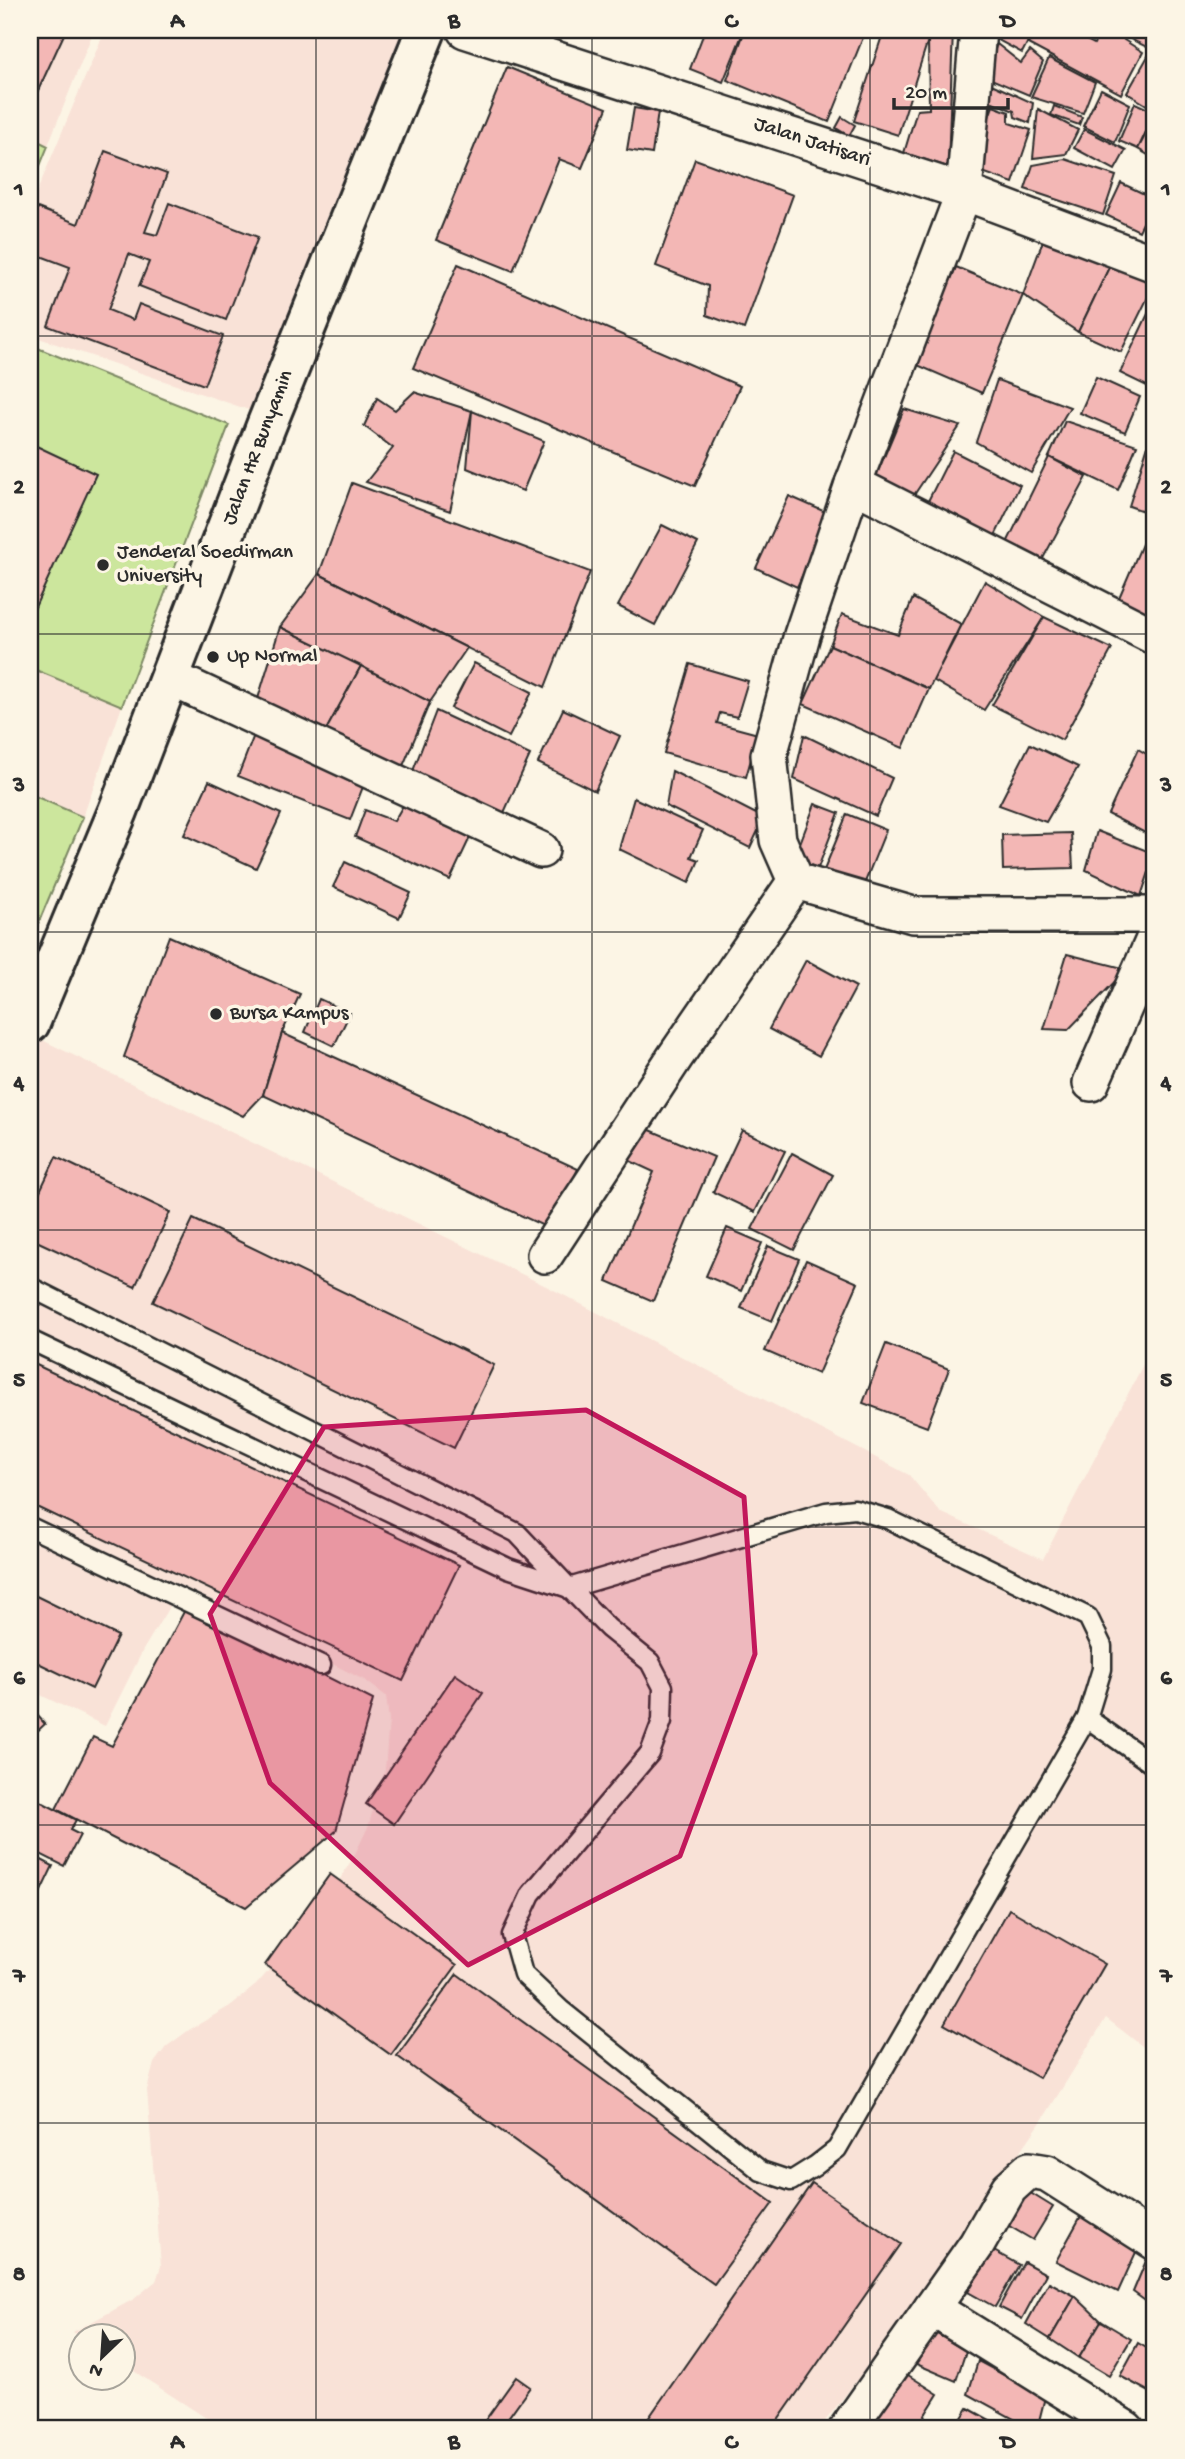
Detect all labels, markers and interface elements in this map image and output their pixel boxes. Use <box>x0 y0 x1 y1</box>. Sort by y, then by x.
text: A <box>169 9 185 36</box>
text: B <box>447 9 461 36</box>
text: C <box>725 9 740 36</box>
text: D <box>999 9 1017 36</box>
scale bar <box>894 66 1008 110</box>
text: 20 m <box>905 82 947 107</box>
street label: Jalan Jatisari <box>750 112 874 174</box>
text: 1 <box>13 177 24 204</box>
text: 1 <box>1160 177 1171 204</box>
street label: Jalan HR Bunyamin <box>218 367 300 529</box>
text: 2 <box>13 475 25 502</box>
text: 2 <box>1160 475 1172 502</box>
place label: Jenderal Soedirman University <box>117 541 293 590</box>
marker: Jenderal Soedirman University <box>95 557 111 573</box>
place label: Up Normal <box>227 645 318 670</box>
marker: Up Normal <box>205 649 221 665</box>
text: 3 <box>12 773 25 800</box>
text: 3 <box>1159 773 1172 800</box>
place label: Bursa Kampus <box>229 1002 350 1027</box>
marker: Bursa Kampus <box>208 1006 224 1022</box>
text: 4 <box>13 1071 25 1098</box>
text: 4 <box>1160 1071 1172 1098</box>
text: 5 <box>13 1368 25 1395</box>
text: 5 <box>1160 1368 1172 1395</box>
text: 6 <box>13 1666 26 1693</box>
text: 6 <box>1160 1666 1173 1693</box>
text: 7 <box>12 1964 26 1991</box>
text: 7 <box>1159 1964 1173 1991</box>
text: 8 <box>13 2262 26 2289</box>
text: 8 <box>1160 2262 1173 2289</box>
north arrow <box>66 2322 136 2392</box>
text: N <box>86 2356 107 2382</box>
text: A <box>169 2430 185 2457</box>
text: B <box>447 2430 461 2457</box>
text: C <box>725 2430 740 2457</box>
text: D <box>999 2430 1017 2457</box>

